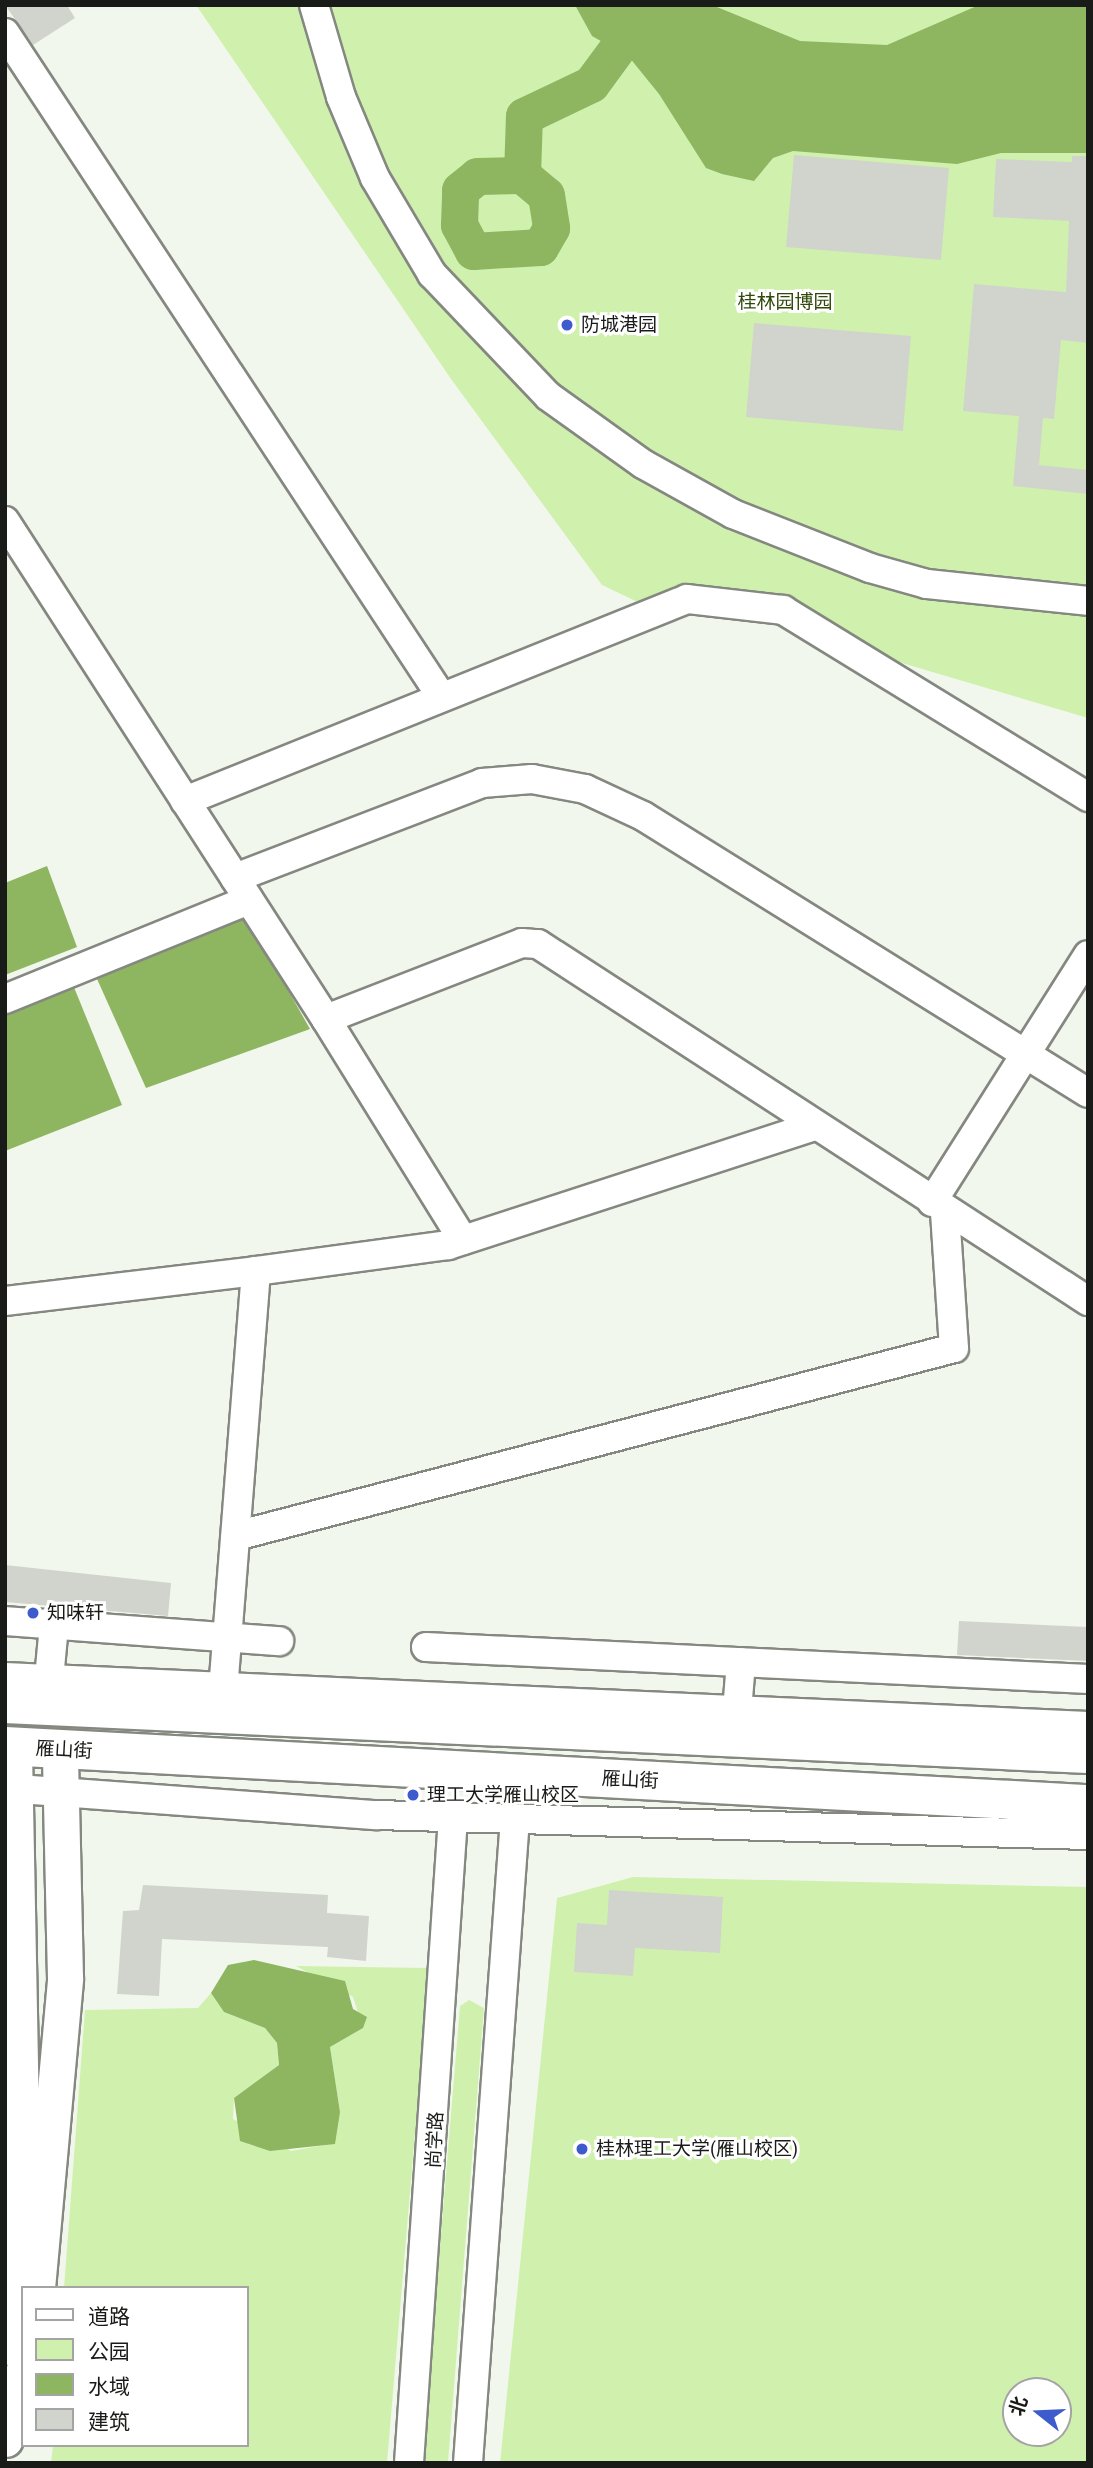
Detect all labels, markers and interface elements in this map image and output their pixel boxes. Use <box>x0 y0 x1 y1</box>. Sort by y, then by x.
park label: 桂林园博园 <box>738 291 832 313</box>
place label: 防城港园 <box>581 314 657 336</box>
marker: 防城港园 <box>559 317 575 333</box>
place label: 知味轩 <box>47 1602 104 1624</box>
marker: 知味轩 <box>25 1605 41 1621</box>
street label: 雁山街 <box>35 1737 93 1763</box>
street label: 雁山街 <box>601 1767 659 1793</box>
place label: 理工大学雁山校区 <box>427 1784 579 1806</box>
marker: 理工大学雁山校区 <box>405 1787 421 1803</box>
street label: 尚学路 <box>422 2111 448 2169</box>
place label: 桂林理工大学(雁山校区) <box>596 2138 798 2160</box>
marker: 桂林理工大学(雁山校区) <box>574 2141 590 2157</box>
legend <box>21 2286 248 2447</box>
text: 道路 <box>88 2305 130 2329</box>
text: 公园 <box>88 2340 130 2364</box>
text: 水域 <box>88 2375 130 2399</box>
north arrow <box>1002 2377 1072 2447</box>
text: 北 <box>1005 2393 1032 2419</box>
text: 建筑 <box>88 2410 130 2434</box>

